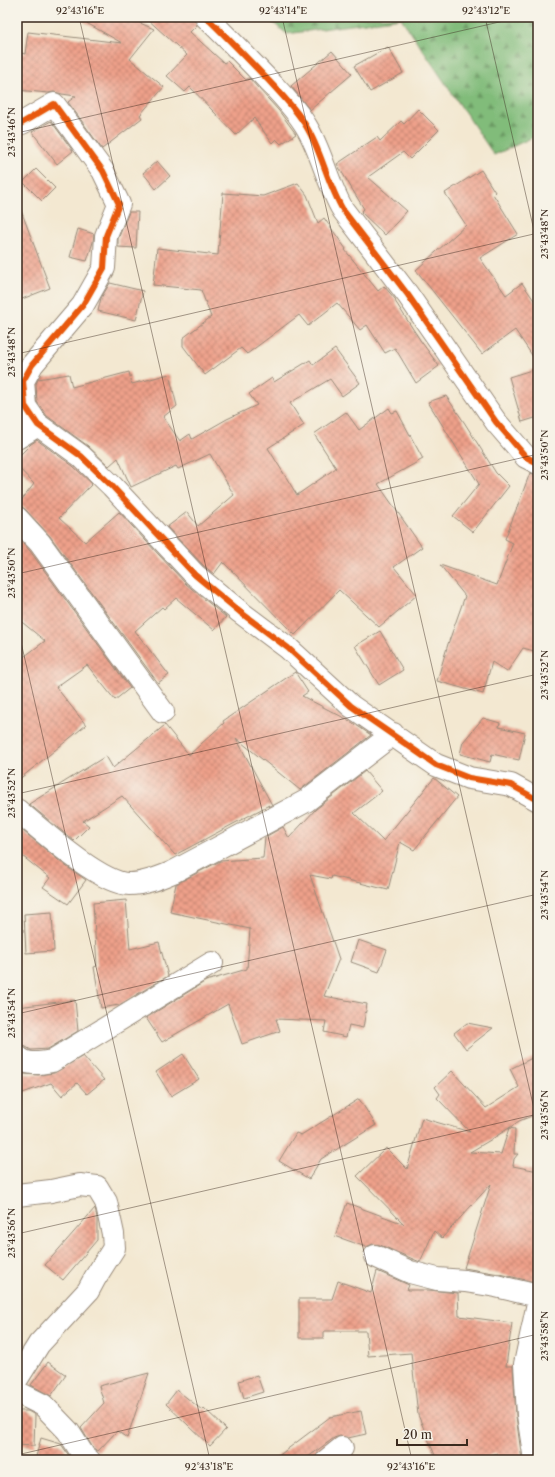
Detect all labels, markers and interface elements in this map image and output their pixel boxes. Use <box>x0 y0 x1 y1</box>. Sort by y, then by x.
text: 92°43'16"E <box>56 4 104 17</box>
text: 92°43'14"E <box>259 4 307 17</box>
text: 92°43'12"E <box>462 4 510 17</box>
text: 23°43'46"N <box>5 107 18 157</box>
text: 23°43'48"N <box>538 209 551 259</box>
text: 23°43'48"N <box>5 327 18 377</box>
text: 23°43'50"N <box>538 429 551 481</box>
text: 23°43'50"N <box>5 547 18 599</box>
text: 23°43'52"N <box>538 650 551 700</box>
text: 23°43'52"N <box>5 768 18 818</box>
text: 23°43'54"N <box>538 870 551 920</box>
text: 23°43'54"N <box>5 988 18 1038</box>
text: 23°43'56"N <box>538 1090 551 1140</box>
text: 23°43'56"N <box>5 1208 18 1258</box>
text: 23°43'58"N <box>538 1311 551 1361</box>
scale bar <box>397 1421 467 1447</box>
text: 20 m <box>403 1427 432 1442</box>
text: 92°43'18"E <box>185 1460 233 1473</box>
text: 92°43'16"E <box>387 1460 435 1473</box>

